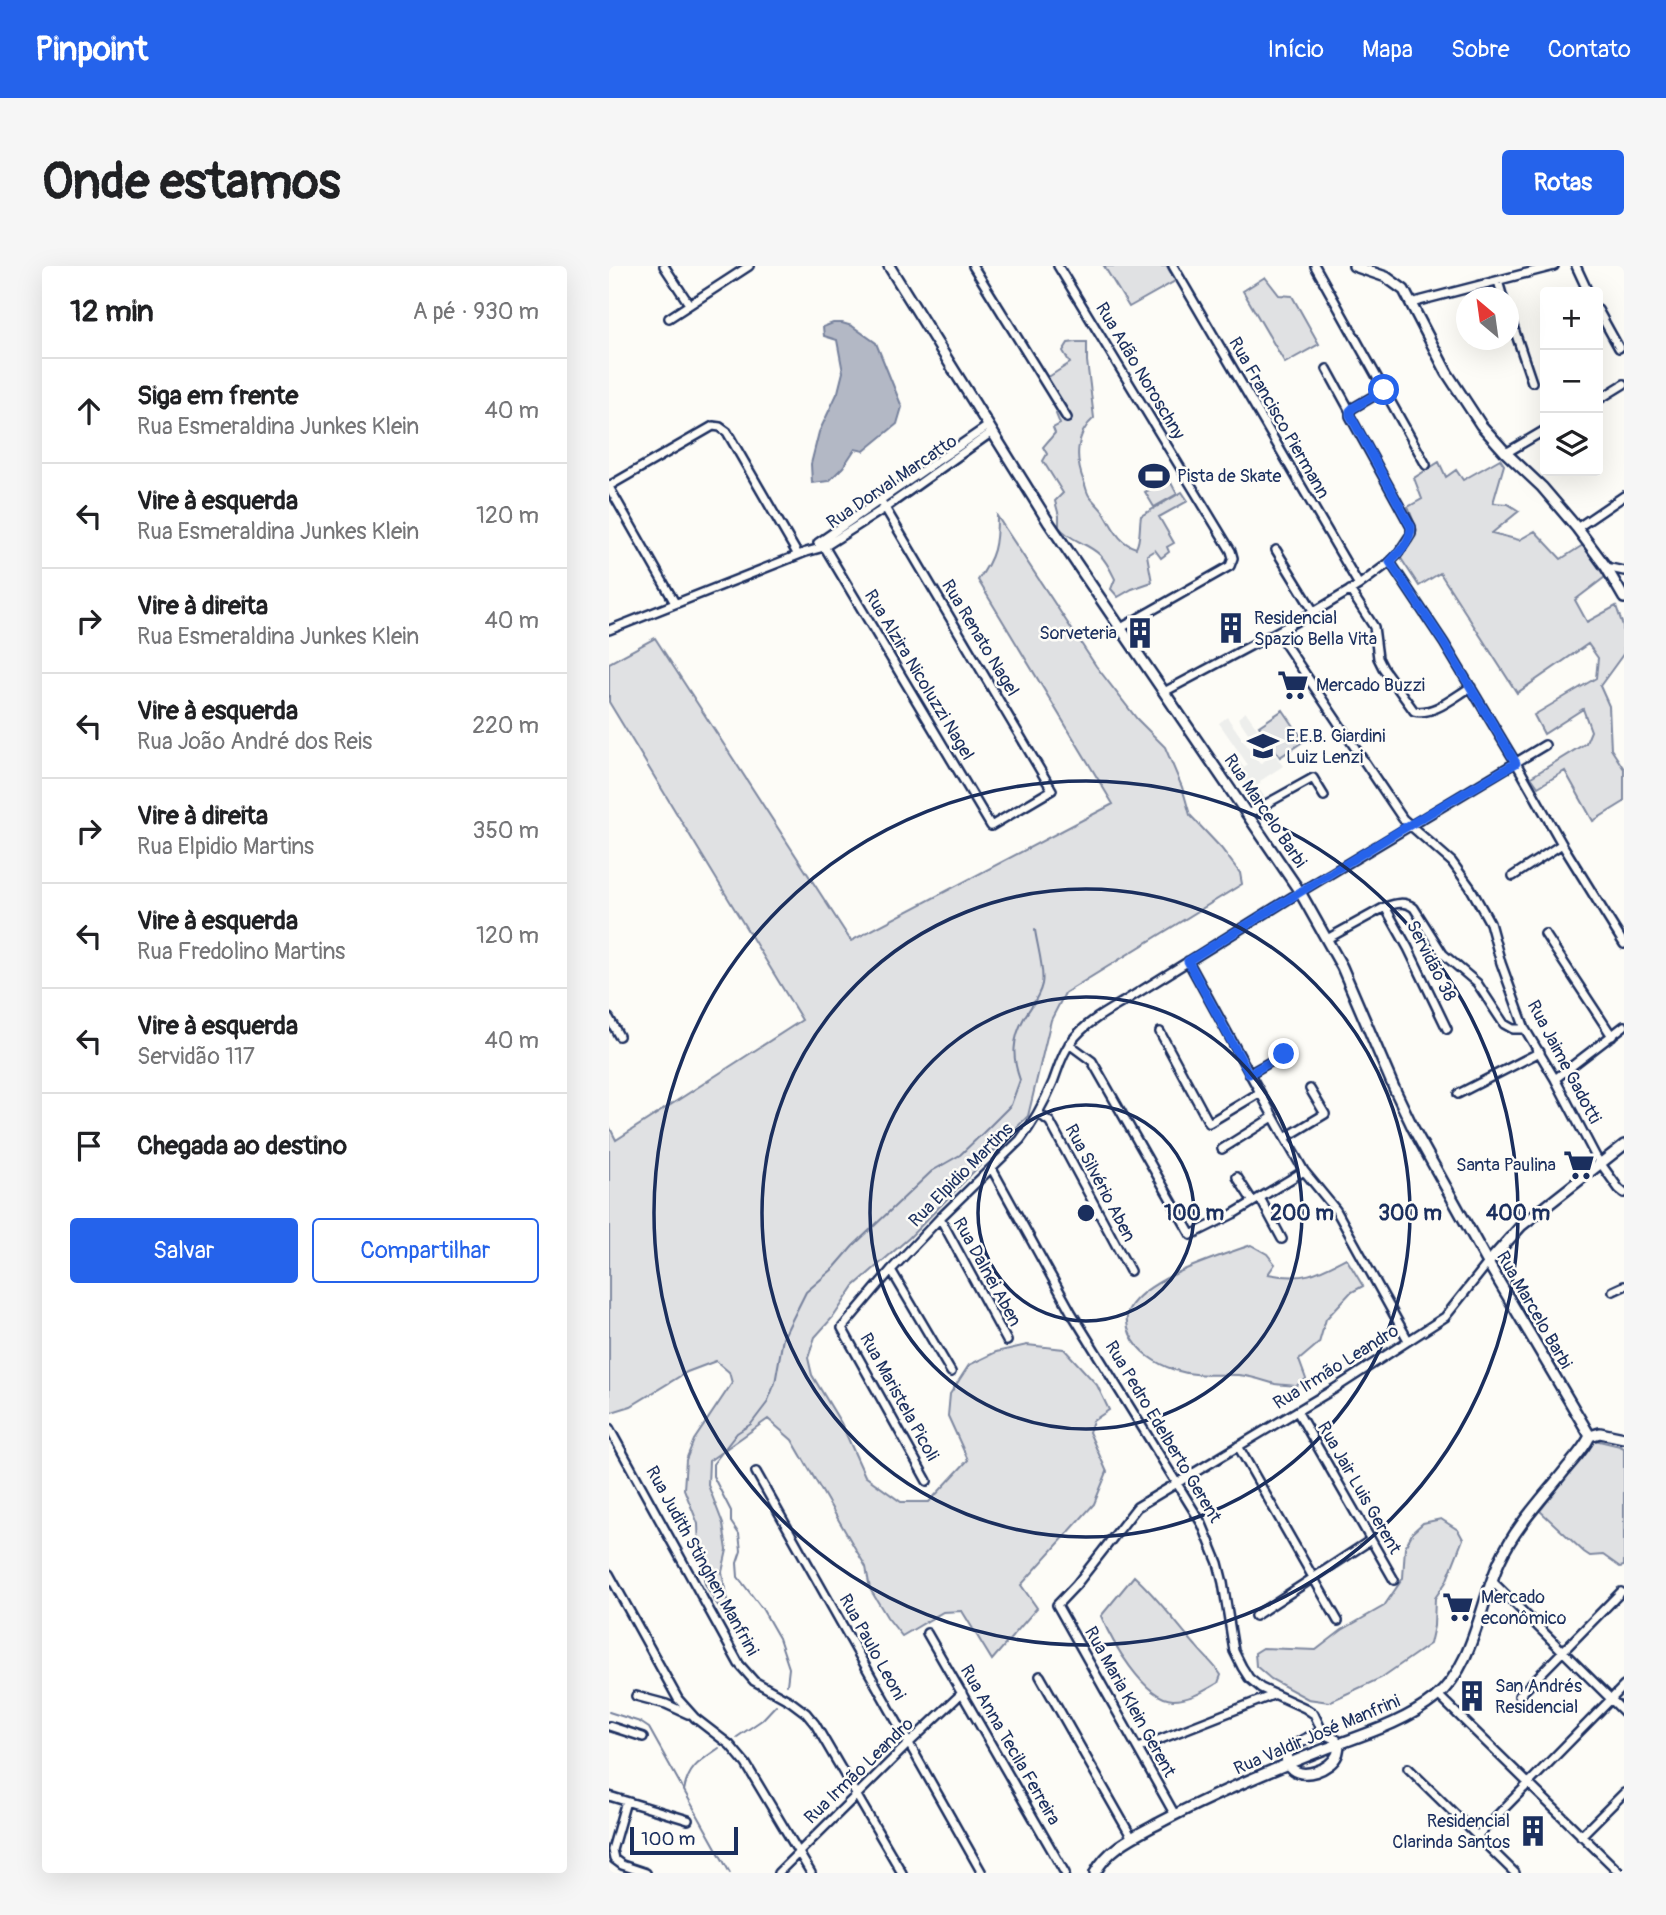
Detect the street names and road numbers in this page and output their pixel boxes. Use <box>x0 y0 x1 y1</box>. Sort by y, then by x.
street label: Rua Adão Noroschny <box>1090 298 1190 444</box>
street label: Rua Francisco Piermann <box>1223 333 1335 503</box>
street label: Rua Dorval Marcatto <box>822 430 962 534</box>
street label: Rua Renato Nagel <box>936 575 1024 701</box>
street label: Rua Alzira Nicoluzzi Nagel <box>859 585 979 765</box>
street label: Rua Marcelo Barbi <box>1218 750 1312 872</box>
street label: Servidão 38 <box>1401 917 1461 1005</box>
street label: Rua Jaime Gadotti <box>1522 996 1606 1128</box>
street label: Rua Elpidio Martins <box>904 1118 1018 1232</box>
street label: Rua Silvério Aben <box>1059 1120 1141 1246</box>
street label: Rua Dalnei Aben <box>948 1213 1026 1331</box>
street label: Rua Marcelo Barbi <box>1491 1247 1577 1373</box>
street label: Rua Irmão Leandro <box>1269 1319 1403 1415</box>
street label: Rua Maristela Picoli <box>854 1329 944 1465</box>
street label: Rua Pedro Edelberto Gerent <box>1100 1337 1227 1528</box>
street label: Rua Jair Luis Gerent <box>1312 1418 1407 1559</box>
street label: Rua Judith Stinghen Manfrini <box>640 1462 764 1660</box>
street label: Rua Paulo Leoni <box>833 1590 911 1704</box>
street label: Rua Maria Klein Gerent <box>1079 1623 1181 1782</box>
street label: Rua Anna Tecila Ferreira <box>955 1661 1065 1829</box>
street label: Rua Valdir José Manfrini <box>1230 1690 1404 1780</box>
street label: Rua Irmão Leandro <box>799 1713 919 1829</box>

